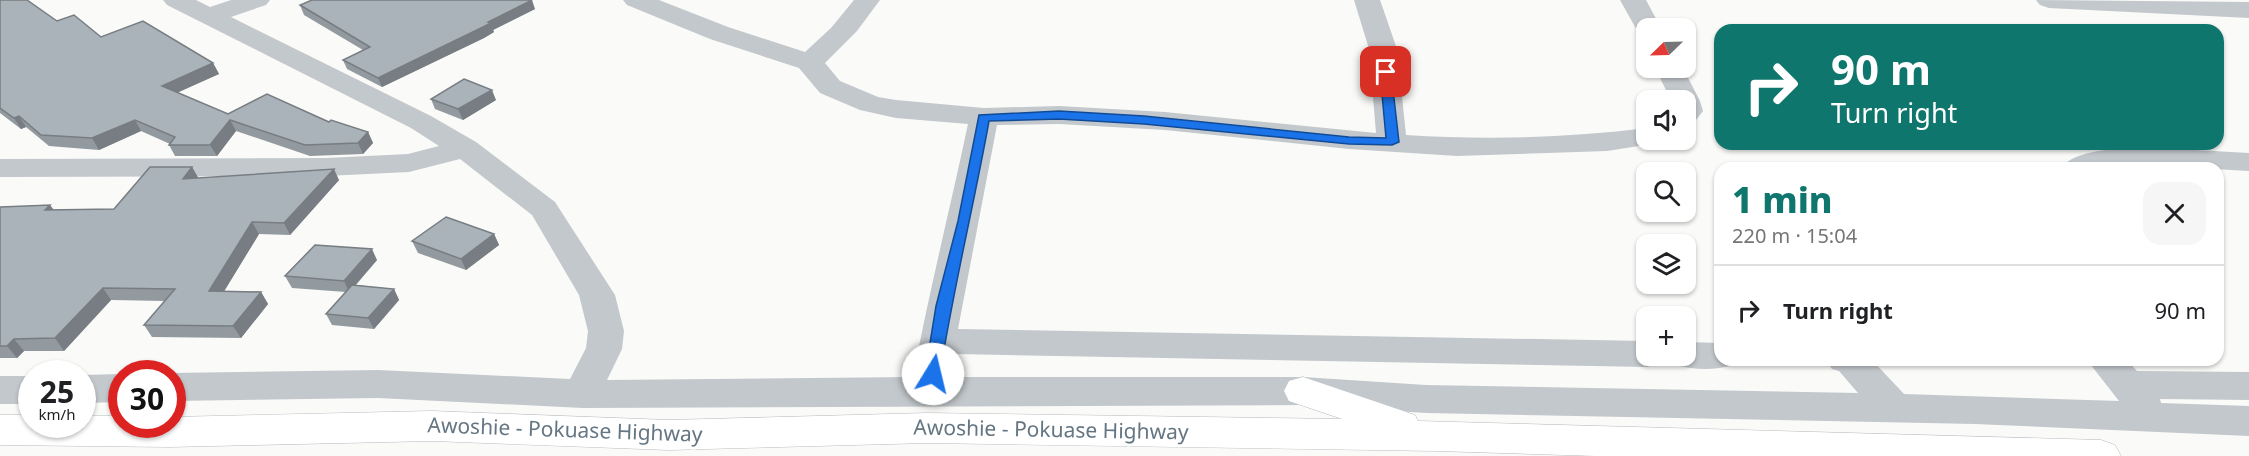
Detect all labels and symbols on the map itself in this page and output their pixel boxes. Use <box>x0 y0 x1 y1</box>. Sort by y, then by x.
north arrow <box>1636 18 1696 78</box>
pin <box>1360 46 1411 97</box>
position arrow <box>901 342 965 406</box>
speed limit sign: 30 <box>108 360 186 438</box>
street label: Awoshie - Pokuase Highway <box>427 410 703 448</box>
street label: Awoshie - Pokuase Highway <box>913 413 1189 445</box>

